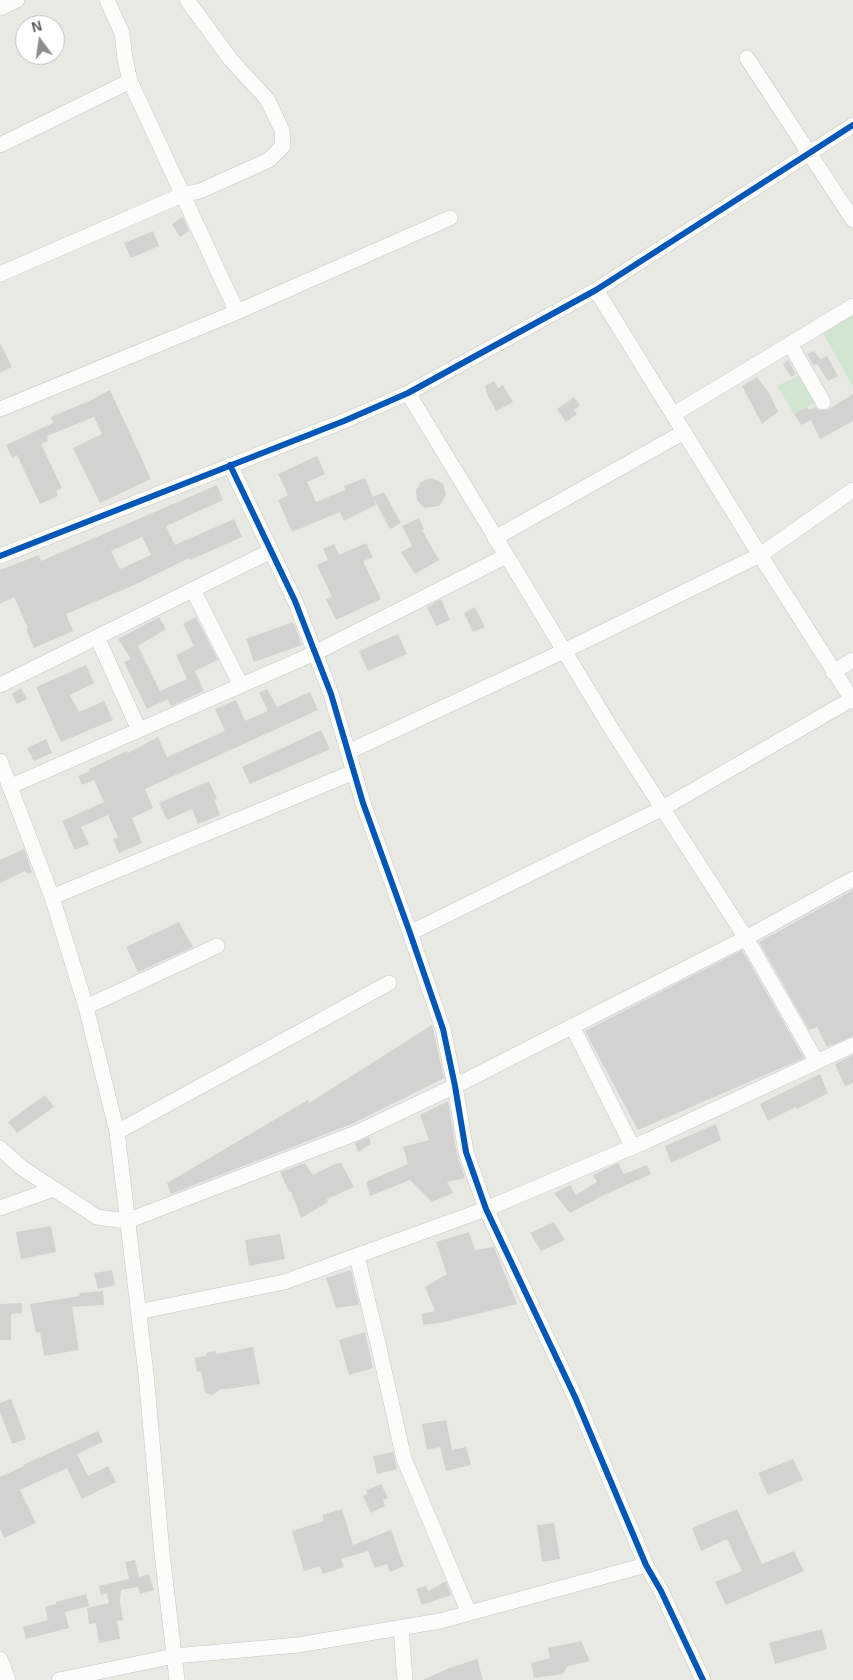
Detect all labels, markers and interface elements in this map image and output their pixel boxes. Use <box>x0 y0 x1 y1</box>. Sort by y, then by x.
north arrow <box>15 15 65 65</box>
text: N <box>30 17 43 35</box>

